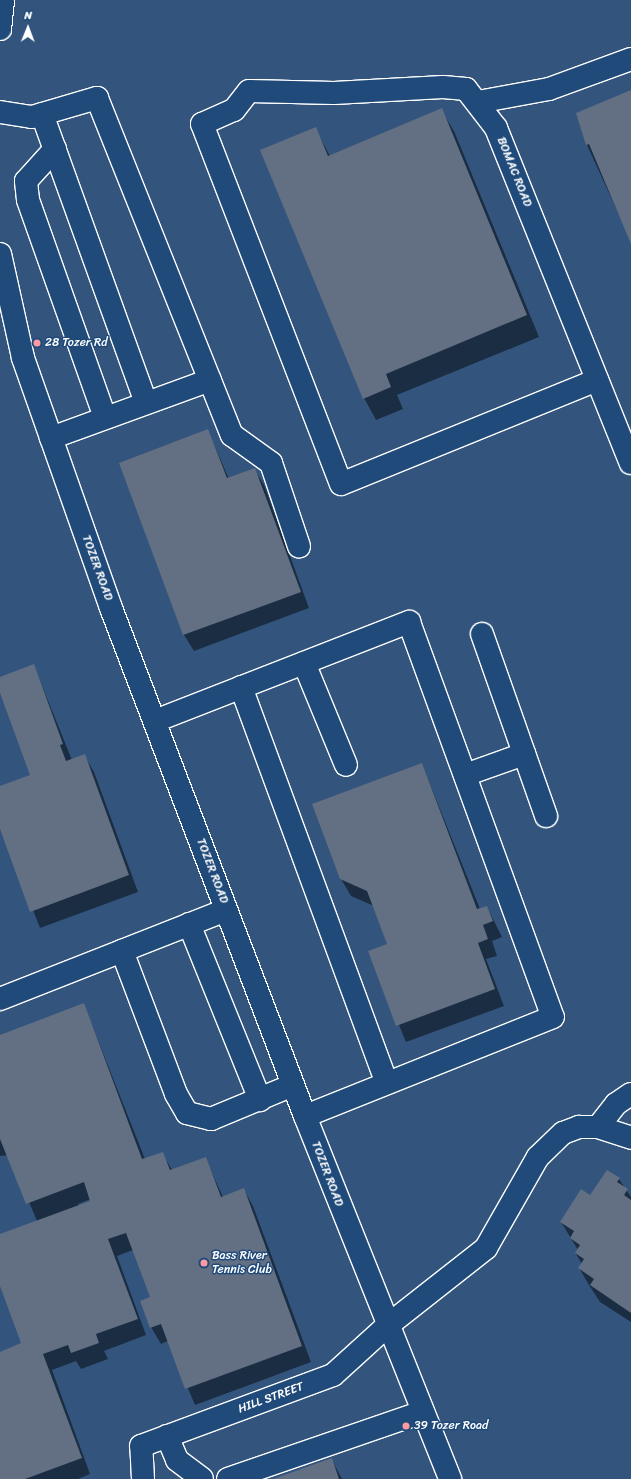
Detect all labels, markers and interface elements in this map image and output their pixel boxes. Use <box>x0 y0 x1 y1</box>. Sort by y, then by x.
text: N <box>24 6 32 25</box>
north arrow <box>8 8 48 48</box>
street label: BOMAC ROAD <box>494 135 534 209</box>
place label: 28 Tozer Rd <box>45 336 107 350</box>
marker: 28 Tozer Rd <box>32 338 42 348</box>
street label: TOZER ROAD <box>79 533 115 603</box>
street label: TOZER ROAD <box>193 837 231 905</box>
street label: TOZER ROAD <box>308 1140 346 1208</box>
place label: Bass River Tennis Club <box>212 1249 272 1277</box>
marker: Bass River Tennis Club <box>199 1258 209 1268</box>
street label: HILL STREET <box>236 1380 306 1416</box>
place label: 39 Tozer Road <box>414 1419 488 1433</box>
marker: 39 Tozer Road <box>401 1421 411 1431</box>

